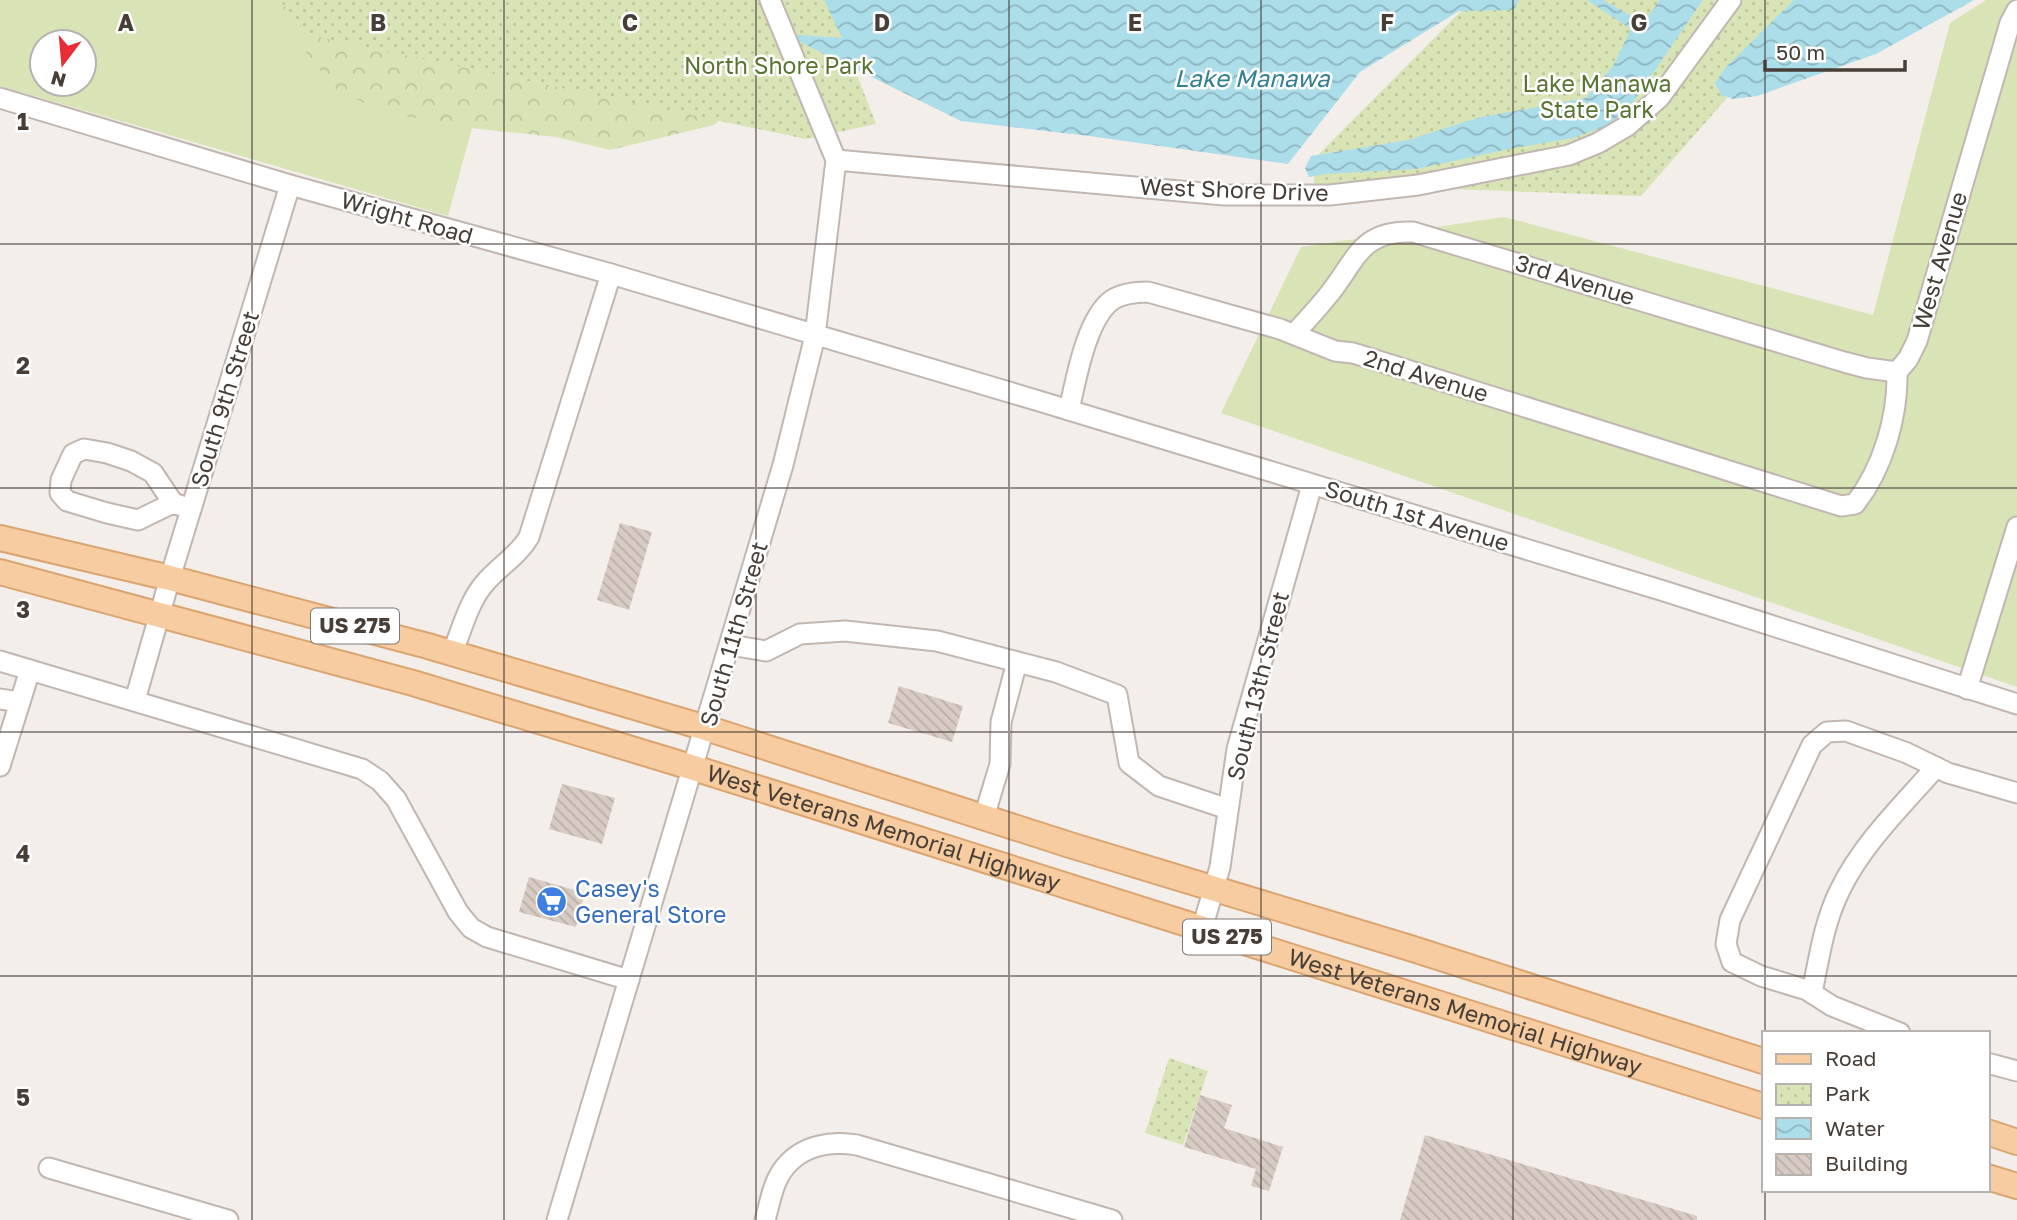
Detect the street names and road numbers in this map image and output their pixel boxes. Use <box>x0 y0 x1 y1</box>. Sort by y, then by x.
street label: West Shore Drive <box>1139 172 1329 206</box>
street label: Wright Road <box>338 185 477 249</box>
street label: West Avenue <box>1906 188 1972 333</box>
street label: 3rd Avenue <box>1512 248 1638 310</box>
street label: South 9th Street <box>184 307 264 490</box>
street label: 2nd Avenue <box>1361 343 1492 407</box>
street label: South 1st Avenue <box>1322 474 1513 556</box>
street label: South 11th Street <box>693 538 773 729</box>
street label: South 13th Street <box>1220 589 1294 783</box>
road number: US 275 <box>311 608 399 644</box>
street label: West Veterans Memorial Highway <box>704 758 1064 896</box>
road number: US 275 <box>1183 920 1271 954</box>
street label: West Veterans Memorial Highway <box>1285 942 1646 1080</box>

